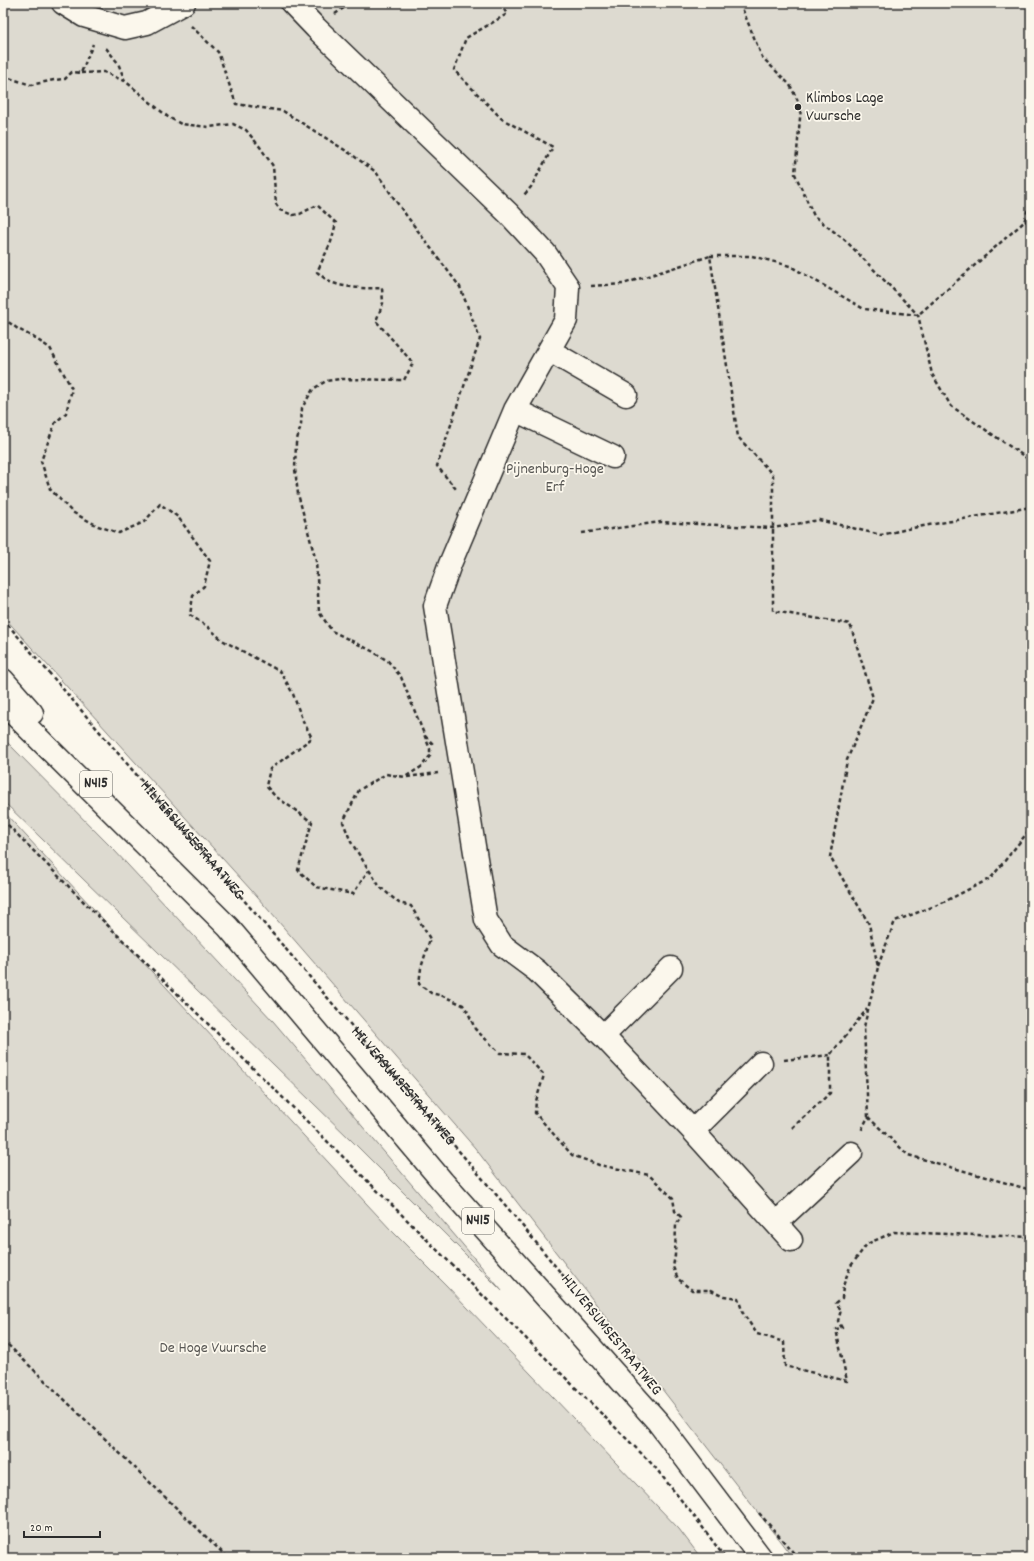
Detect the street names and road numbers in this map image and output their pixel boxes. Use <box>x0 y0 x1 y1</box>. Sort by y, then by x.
road number: N415 <box>80 771 112 797</box>
street label: HILVERSUMSESTRAATWEG <box>135 775 250 905</box>
street label: HILVERSUMSESTRAATWEG <box>345 1021 461 1151</box>
road number: N415 <box>462 1208 494 1234</box>
street label: HILVERSUMSESTRAATWEG <box>555 1269 667 1401</box>

